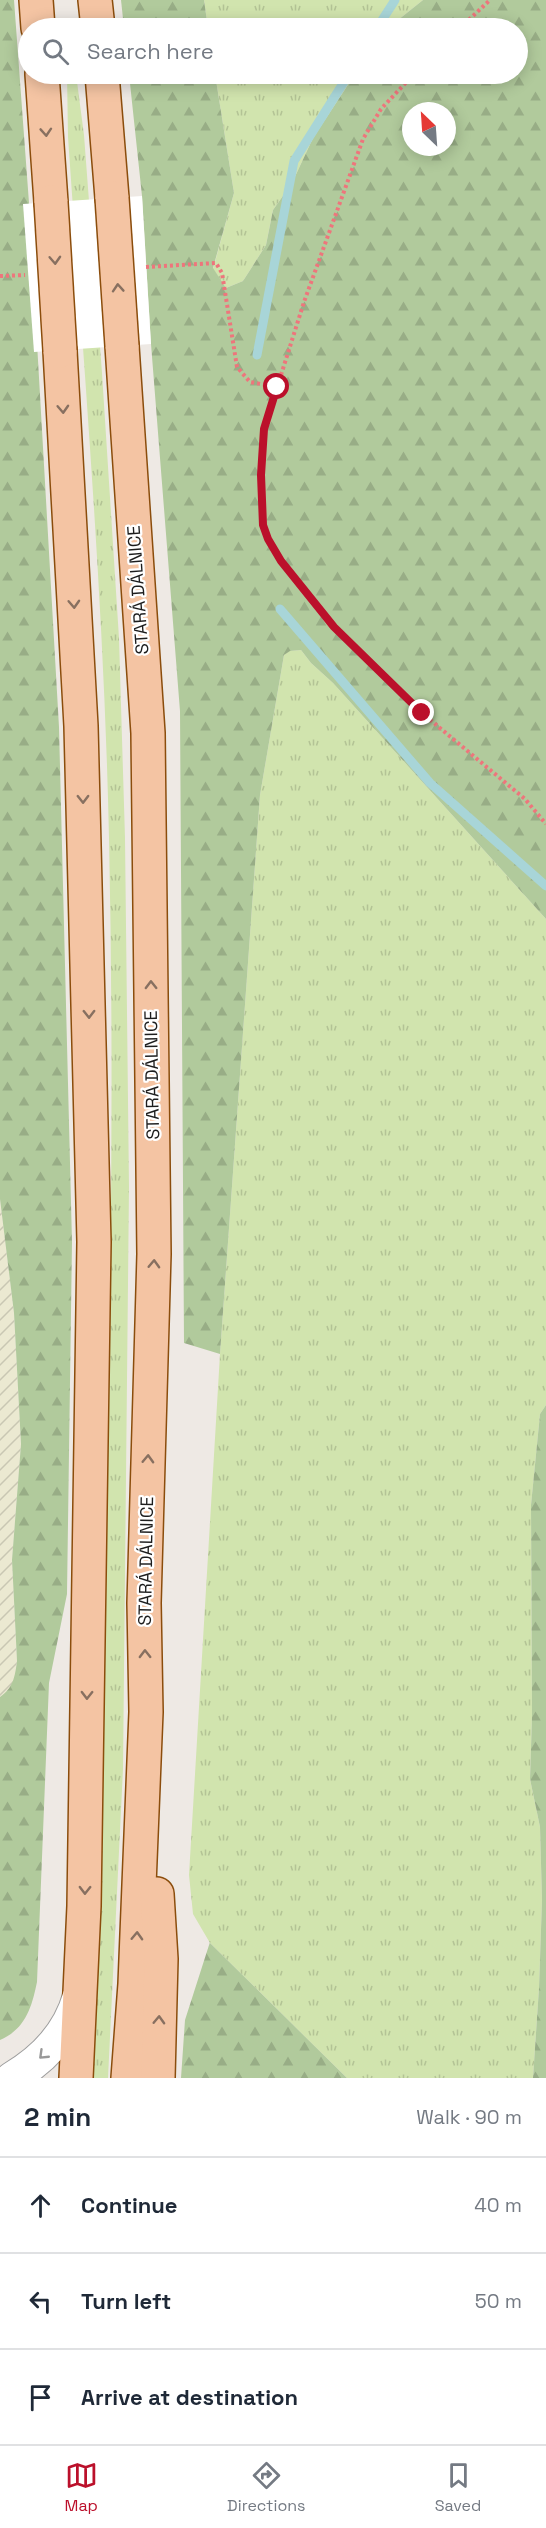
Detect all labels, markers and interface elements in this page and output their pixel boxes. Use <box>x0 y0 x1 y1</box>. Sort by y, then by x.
search box <box>18 18 528 84</box>
icon: search <box>39 35 72 68</box>
text: Search here <box>87 37 214 65</box>
north arrow <box>402 102 456 156</box>
one-way arrow <box>39 127 52 136</box>
one-way arrow <box>48 256 61 265</box>
one-way arrow <box>112 284 125 293</box>
route start <box>263 373 289 399</box>
one-way arrow <box>56 405 69 414</box>
street label: STARÁ DÁLNICE <box>122 525 153 655</box>
one-way arrow <box>68 599 81 608</box>
route end <box>408 699 434 725</box>
one-way arrow <box>77 794 89 803</box>
one-way arrow <box>145 980 157 989</box>
one-way arrow <box>82 1010 95 1019</box>
street label: STARÁ DÁLNICE <box>139 1010 164 1140</box>
one-way arrow <box>148 1259 160 1268</box>
one-way arrow <box>142 1454 155 1463</box>
street label: STARÁ DÁLNICE <box>133 1496 158 1626</box>
one-way arrow <box>139 1649 151 1658</box>
one-way arrow <box>81 1691 93 1700</box>
one-way arrow <box>78 1886 91 1895</box>
one-way arrow <box>130 1931 143 1940</box>
one-way arrow <box>153 2015 166 2024</box>
one-way arrow <box>40 2047 51 2058</box>
text: 2 min <box>24 2100 91 2134</box>
text: Walk · 90 m <box>416 2104 522 2130</box>
icon: ahead <box>24 2189 57 2222</box>
text: Continue <box>81 2191 177 2219</box>
text: 40 m <box>474 2192 522 2218</box>
icon: left <box>24 2285 57 2318</box>
text: Turn left <box>81 2287 171 2315</box>
text: 50 m <box>475 2288 522 2314</box>
icon: arrive <box>24 2381 57 2414</box>
text: Arrive at destination <box>81 2383 298 2411</box>
tab: Map <box>65 2459 98 2516</box>
tab: Directions <box>227 2459 306 2516</box>
tab: Saved <box>435 2459 481 2516</box>

